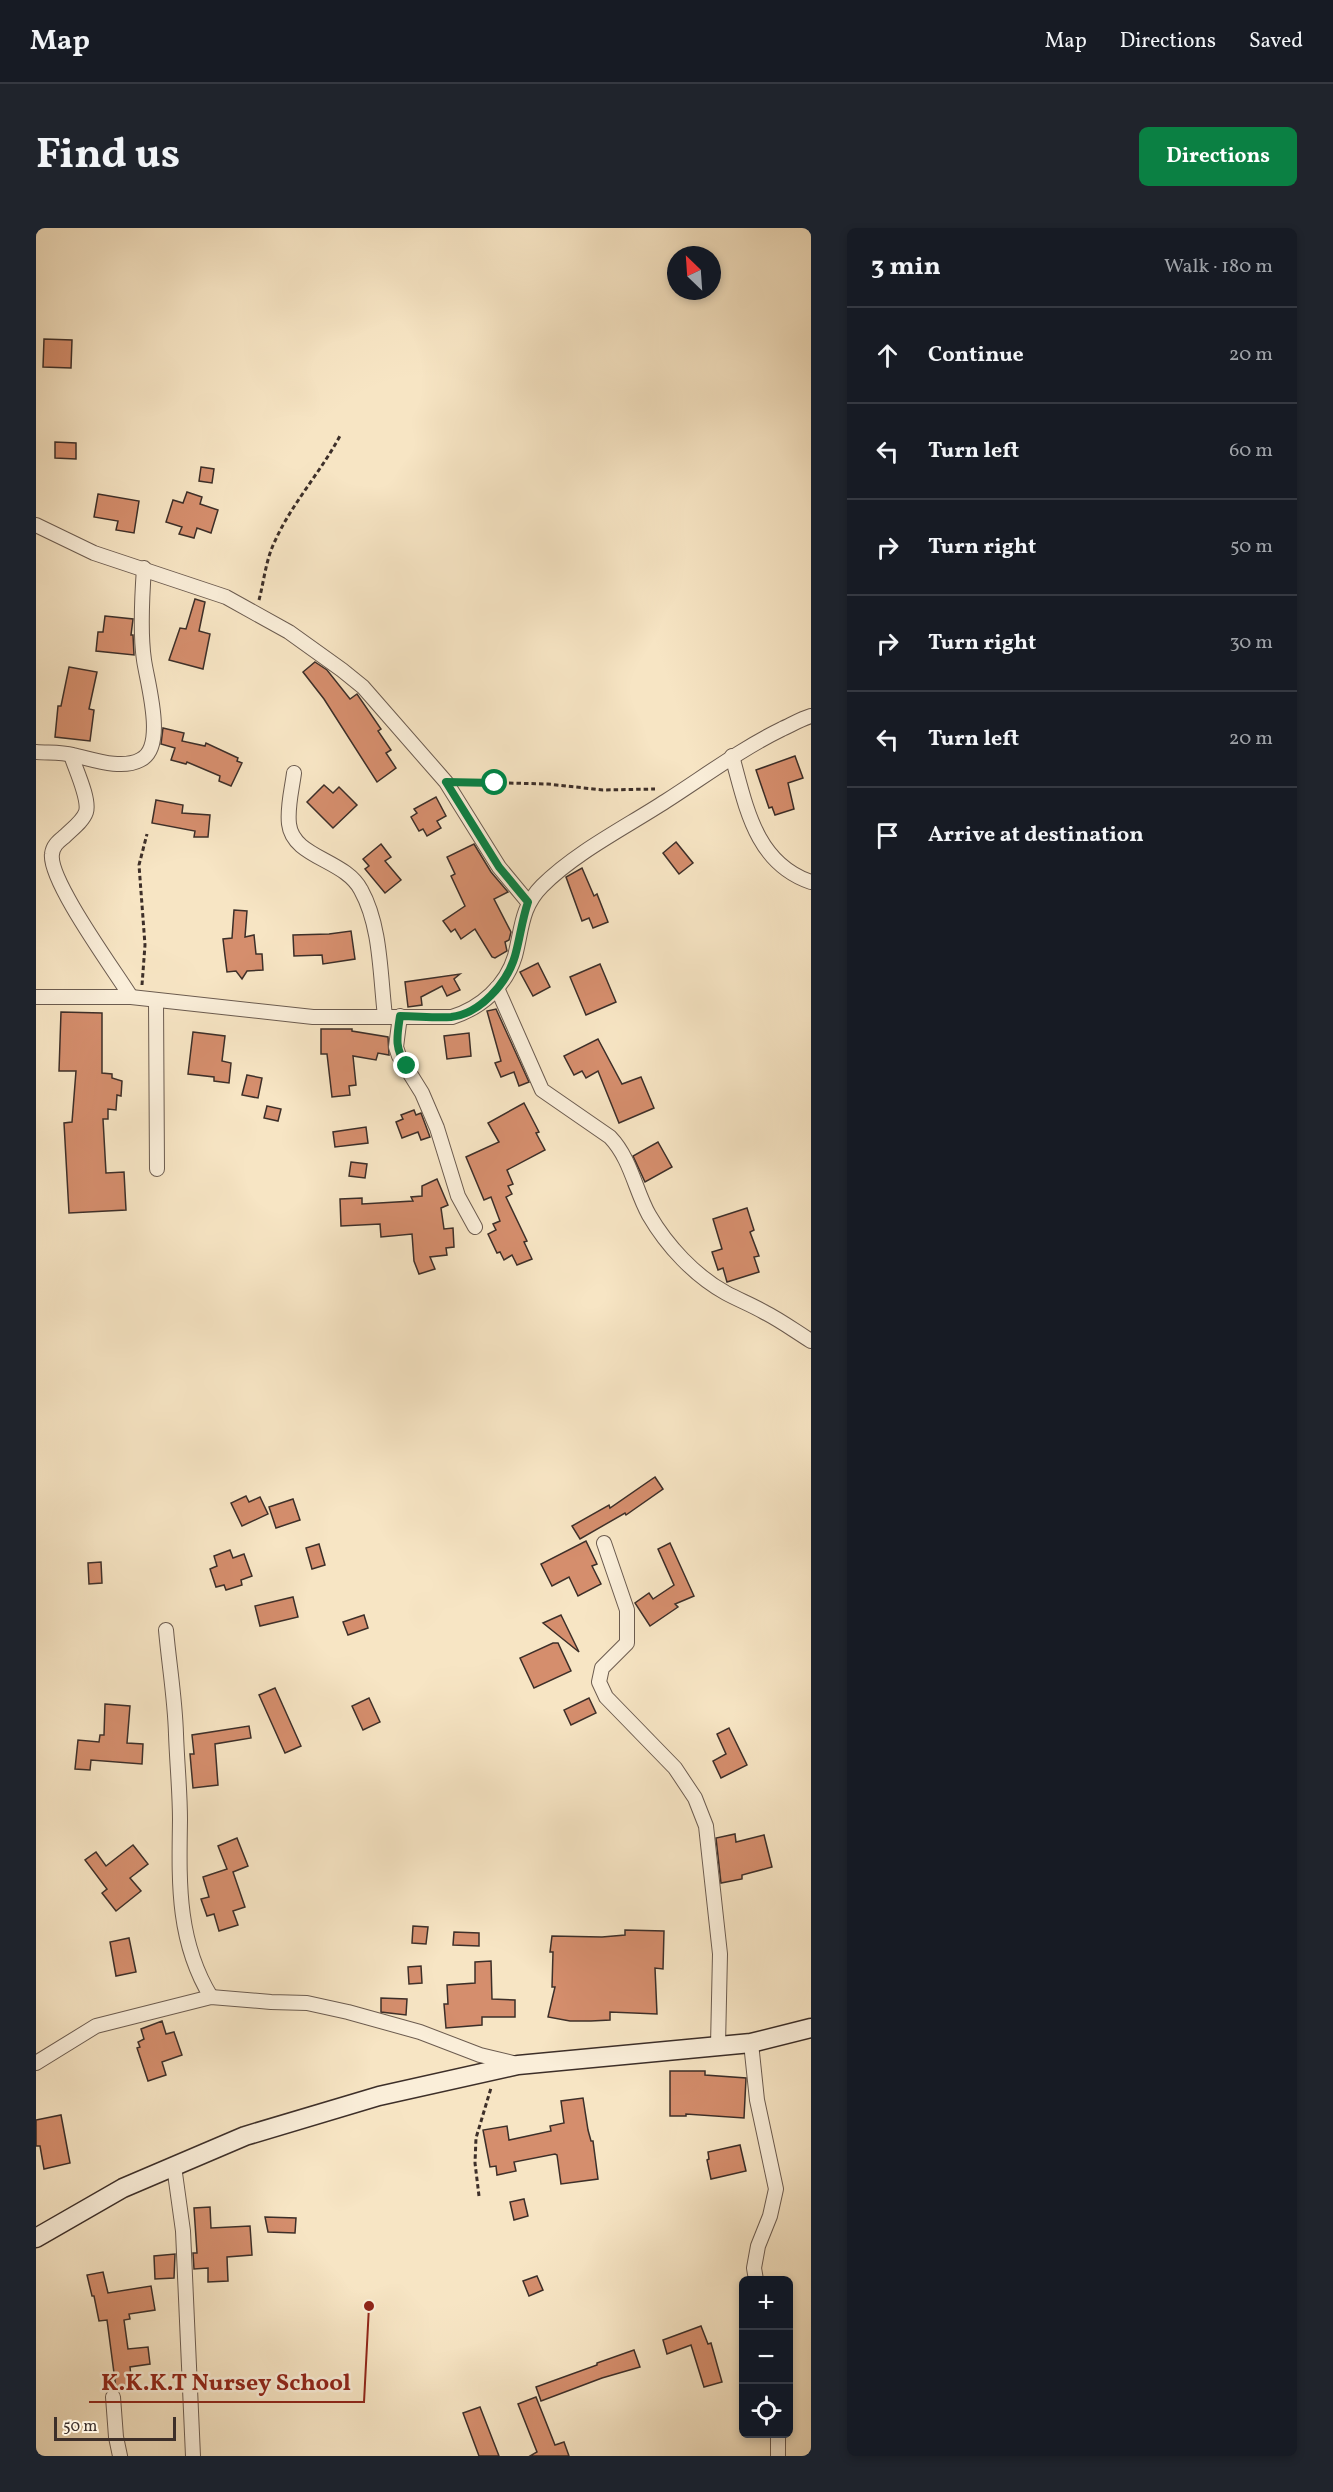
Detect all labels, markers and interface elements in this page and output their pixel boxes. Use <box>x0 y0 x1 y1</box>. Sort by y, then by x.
text: Map <box>30 22 90 61</box>
text: Map <box>1045 27 1087 56</box>
text: Directions <box>1120 27 1216 56</box>
text: Saved <box>1249 27 1303 56</box>
text: Find us <box>36 127 180 186</box>
button: Directions <box>1139 127 1297 186</box>
north arrow <box>667 246 721 300</box>
text: 3 min <box>871 249 941 285</box>
text: Walk · 180 m <box>1164 253 1273 281</box>
icon: ahead <box>871 339 904 372</box>
text: Continue <box>928 340 1024 371</box>
text: 20 m <box>1229 341 1273 369</box>
icon: left <box>871 435 904 468</box>
text: Turn left <box>928 436 1019 467</box>
text: 60 m <box>1229 437 1273 465</box>
icon: right <box>871 531 904 564</box>
text: Turn right <box>928 532 1036 563</box>
text: 50 m <box>1230 533 1273 561</box>
icon: right <box>871 627 904 660</box>
text: Turn right <box>928 628 1036 659</box>
text: 30 m <box>1229 629 1273 657</box>
icon: left <box>871 723 904 756</box>
text: Turn left <box>928 724 1019 755</box>
text: 20 m <box>1229 725 1273 753</box>
route start <box>481 769 507 795</box>
icon: arrive <box>871 819 904 852</box>
text: Arrive at destination <box>928 820 1144 851</box>
route end <box>393 1052 419 1078</box>
map controls <box>739 2276 793 2438</box>
button: + <box>739 2276 793 2330</box>
button: − <box>739 2330 793 2384</box>
callout: K.K.K.T Nursey School <box>89 2360 364 2402</box>
text: K.K.K.T Nursey School <box>101 2367 351 2401</box>
button: locate <box>739 2384 793 2438</box>
scale bar <box>54 2414 176 2442</box>
text: 50 m <box>63 2416 97 2438</box>

